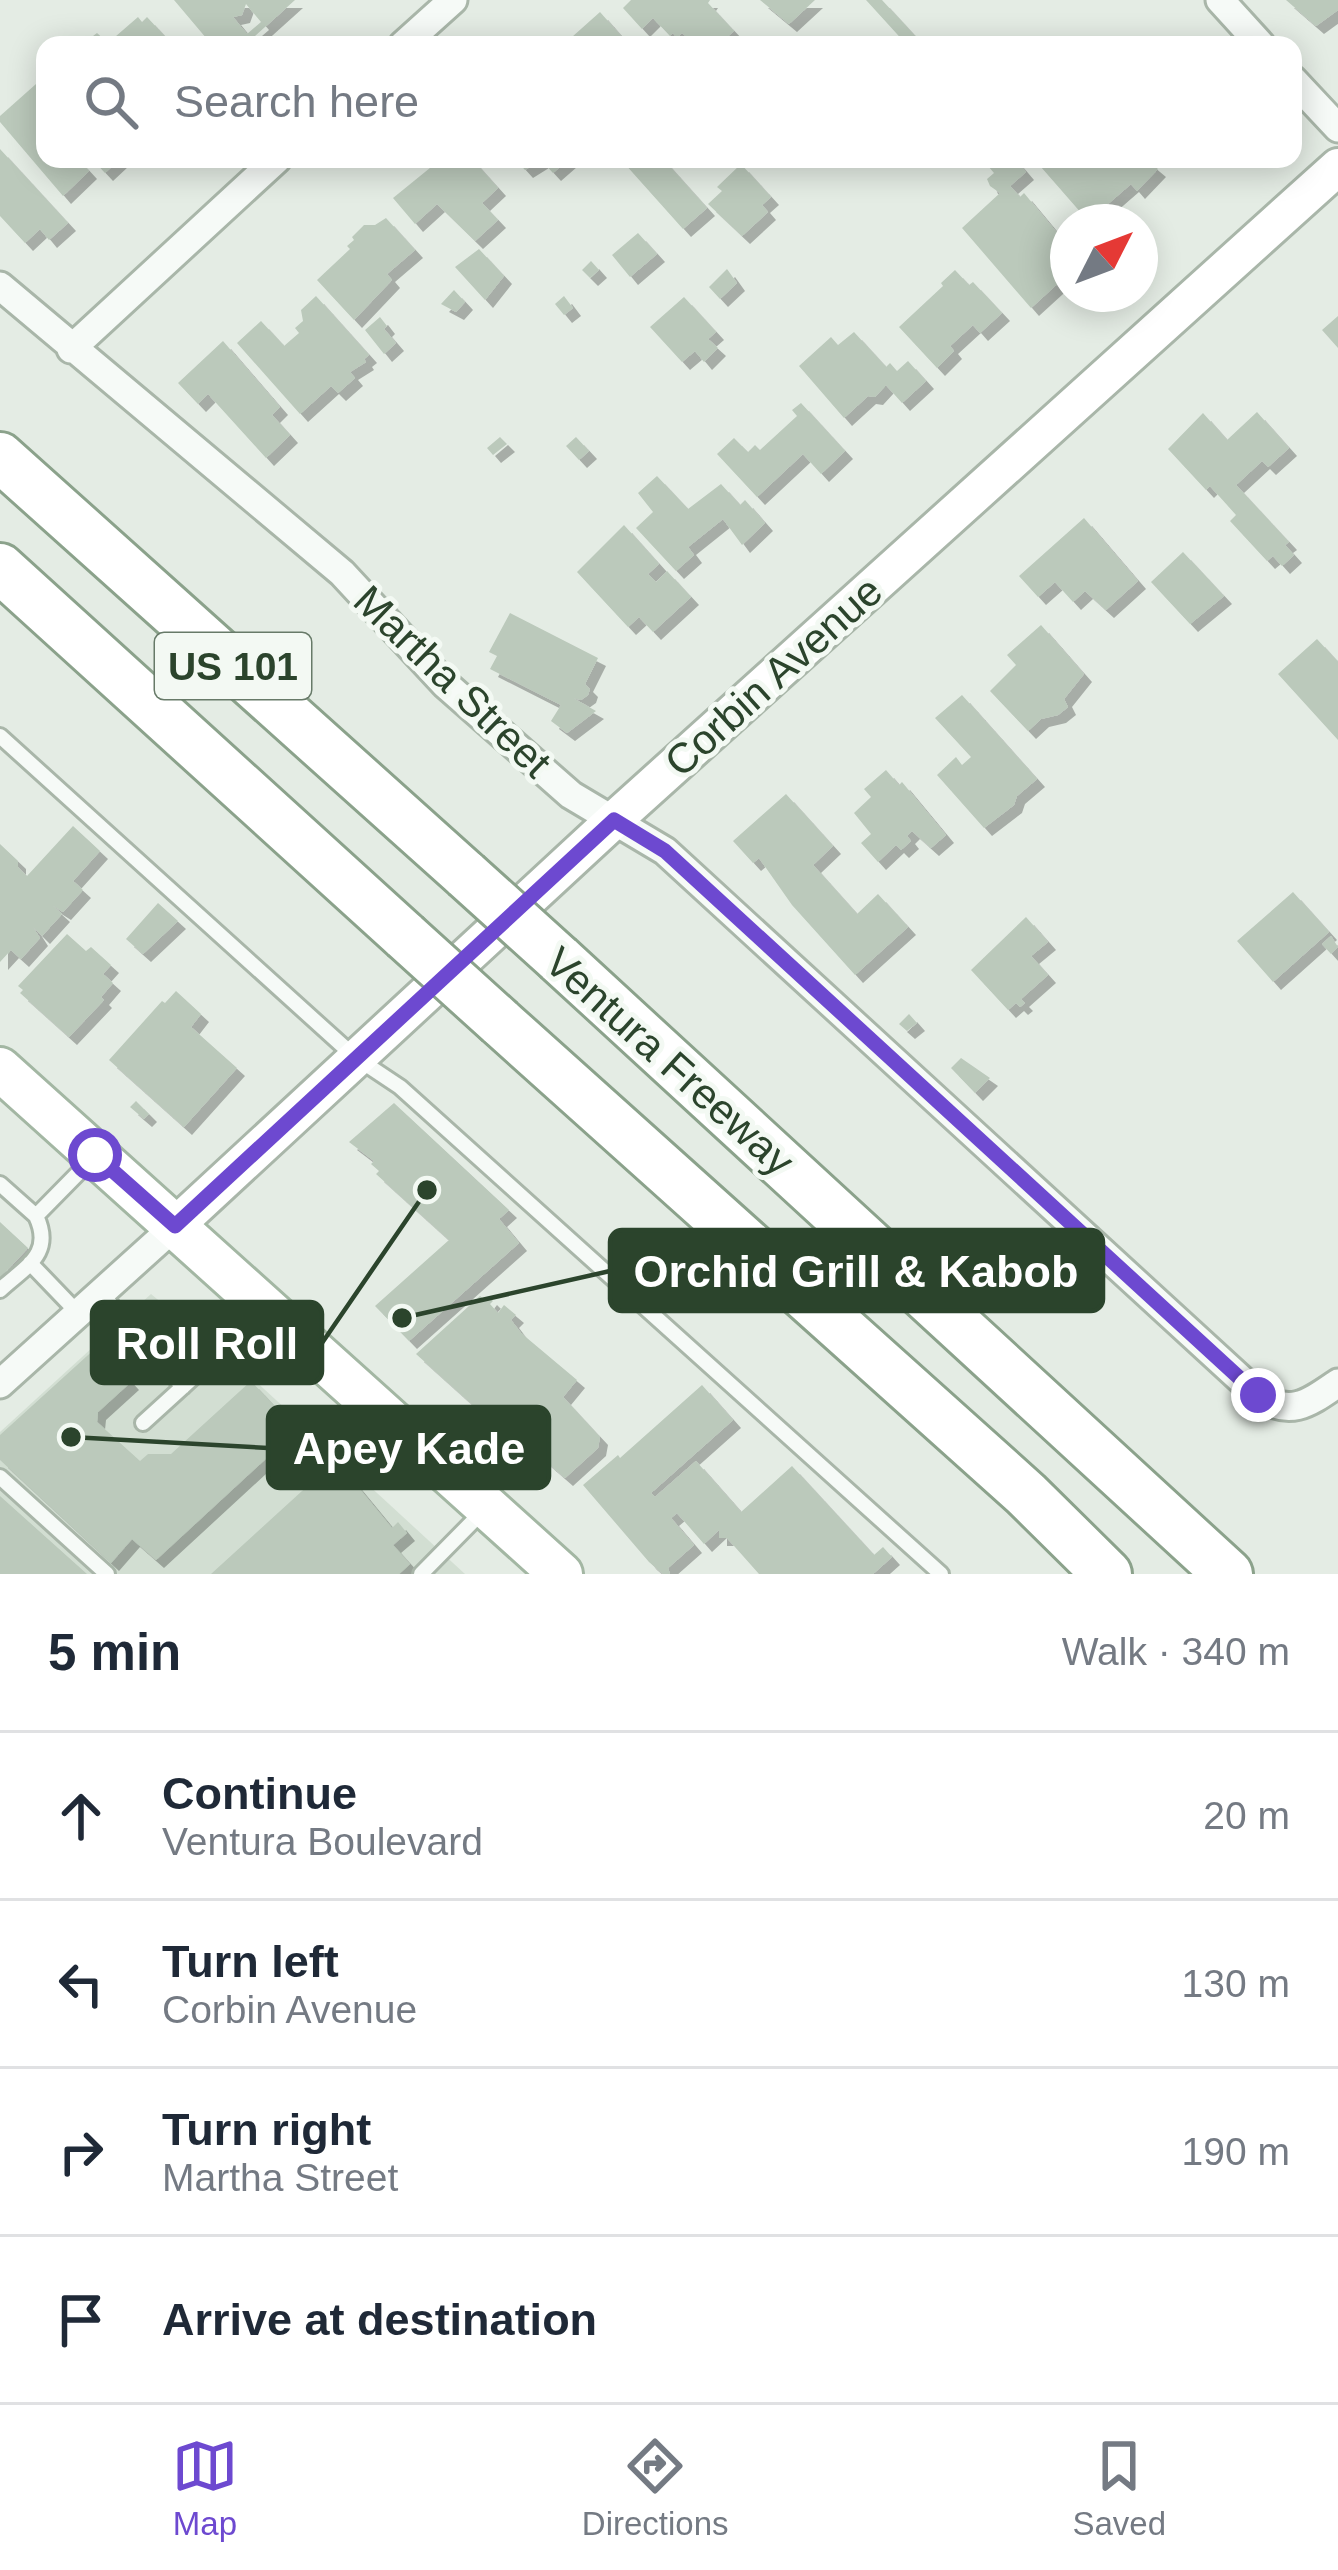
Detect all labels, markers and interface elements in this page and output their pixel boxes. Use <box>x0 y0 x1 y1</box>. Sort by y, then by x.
search box <box>36 36 1302 168</box>
icon: search <box>78 69 144 135</box>
text: Search here <box>174 76 419 127</box>
north arrow <box>1050 204 1158 312</box>
street label: Corbin Avenue <box>656 567 891 786</box>
street label: Martha Street <box>345 576 561 787</box>
road number: US 101 <box>155 633 311 699</box>
street label: Ventura Freeway <box>536 938 803 1185</box>
route start <box>68 1128 122 1182</box>
callout: Orchid Grill & Kabob <box>610 1230 1103 1311</box>
text: Orchid Grill & Kabob <box>633 1246 1079 1297</box>
callout: Roll Roll <box>92 1302 322 1383</box>
text: Roll Roll <box>116 1318 298 1369</box>
route end <box>1231 1368 1285 1422</box>
callout: Apey Kade <box>268 1407 549 1488</box>
text: Apey Kade <box>293 1423 525 1474</box>
text: 5 min <box>48 1624 181 1681</box>
text: Walk · 340 m <box>1062 1630 1290 1673</box>
text: Continue <box>162 1768 357 1819</box>
icon: ahead <box>48 1783 114 1849</box>
text: 20 m <box>1203 1794 1290 1837</box>
text: Ventura Boulevard <box>162 1820 483 1863</box>
text: Turn left <box>162 1936 339 1987</box>
icon: left <box>48 1951 114 2017</box>
text: 130 m <box>1182 1962 1290 2005</box>
text: Corbin Avenue <box>162 1988 417 2031</box>
text: Turn right <box>162 2104 371 2155</box>
icon: right <box>48 2119 114 2185</box>
text: 190 m <box>1182 2130 1290 2173</box>
text: Martha Street <box>162 2156 398 2199</box>
icon: arrive <box>48 2287 114 2353</box>
text: Arrive at destination <box>162 2294 597 2345</box>
tab: Map <box>172 2433 238 2543</box>
tab: Directions <box>582 2433 729 2543</box>
tab: Saved <box>1072 2433 1166 2543</box>

